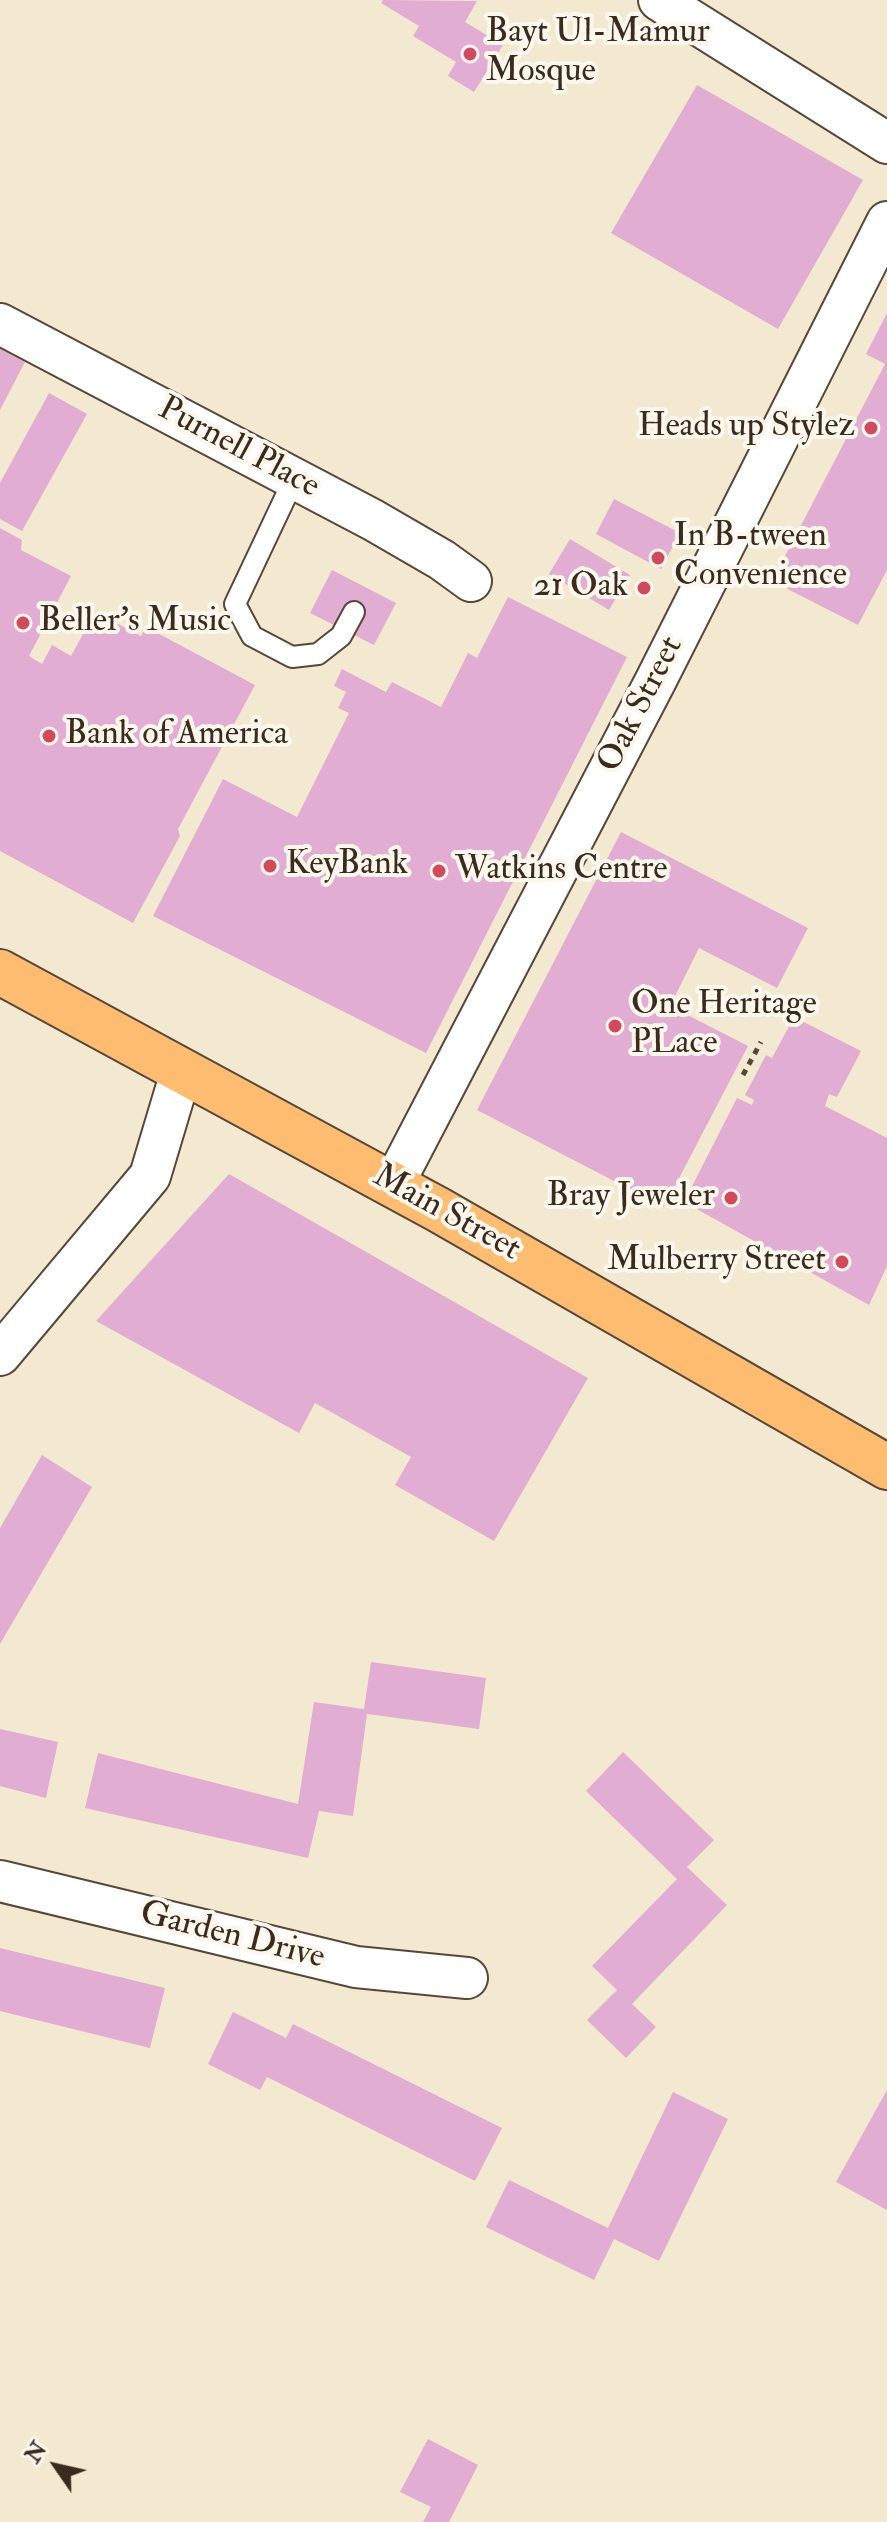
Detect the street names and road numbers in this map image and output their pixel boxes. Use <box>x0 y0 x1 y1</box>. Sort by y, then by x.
street label: Purnell Place <box>150 389 326 509</box>
street label: Oak Street <box>590 630 694 780</box>
street label: Main Street <box>365 1157 527 1271</box>
street label: Garden Drive <box>136 1894 328 1980</box>

